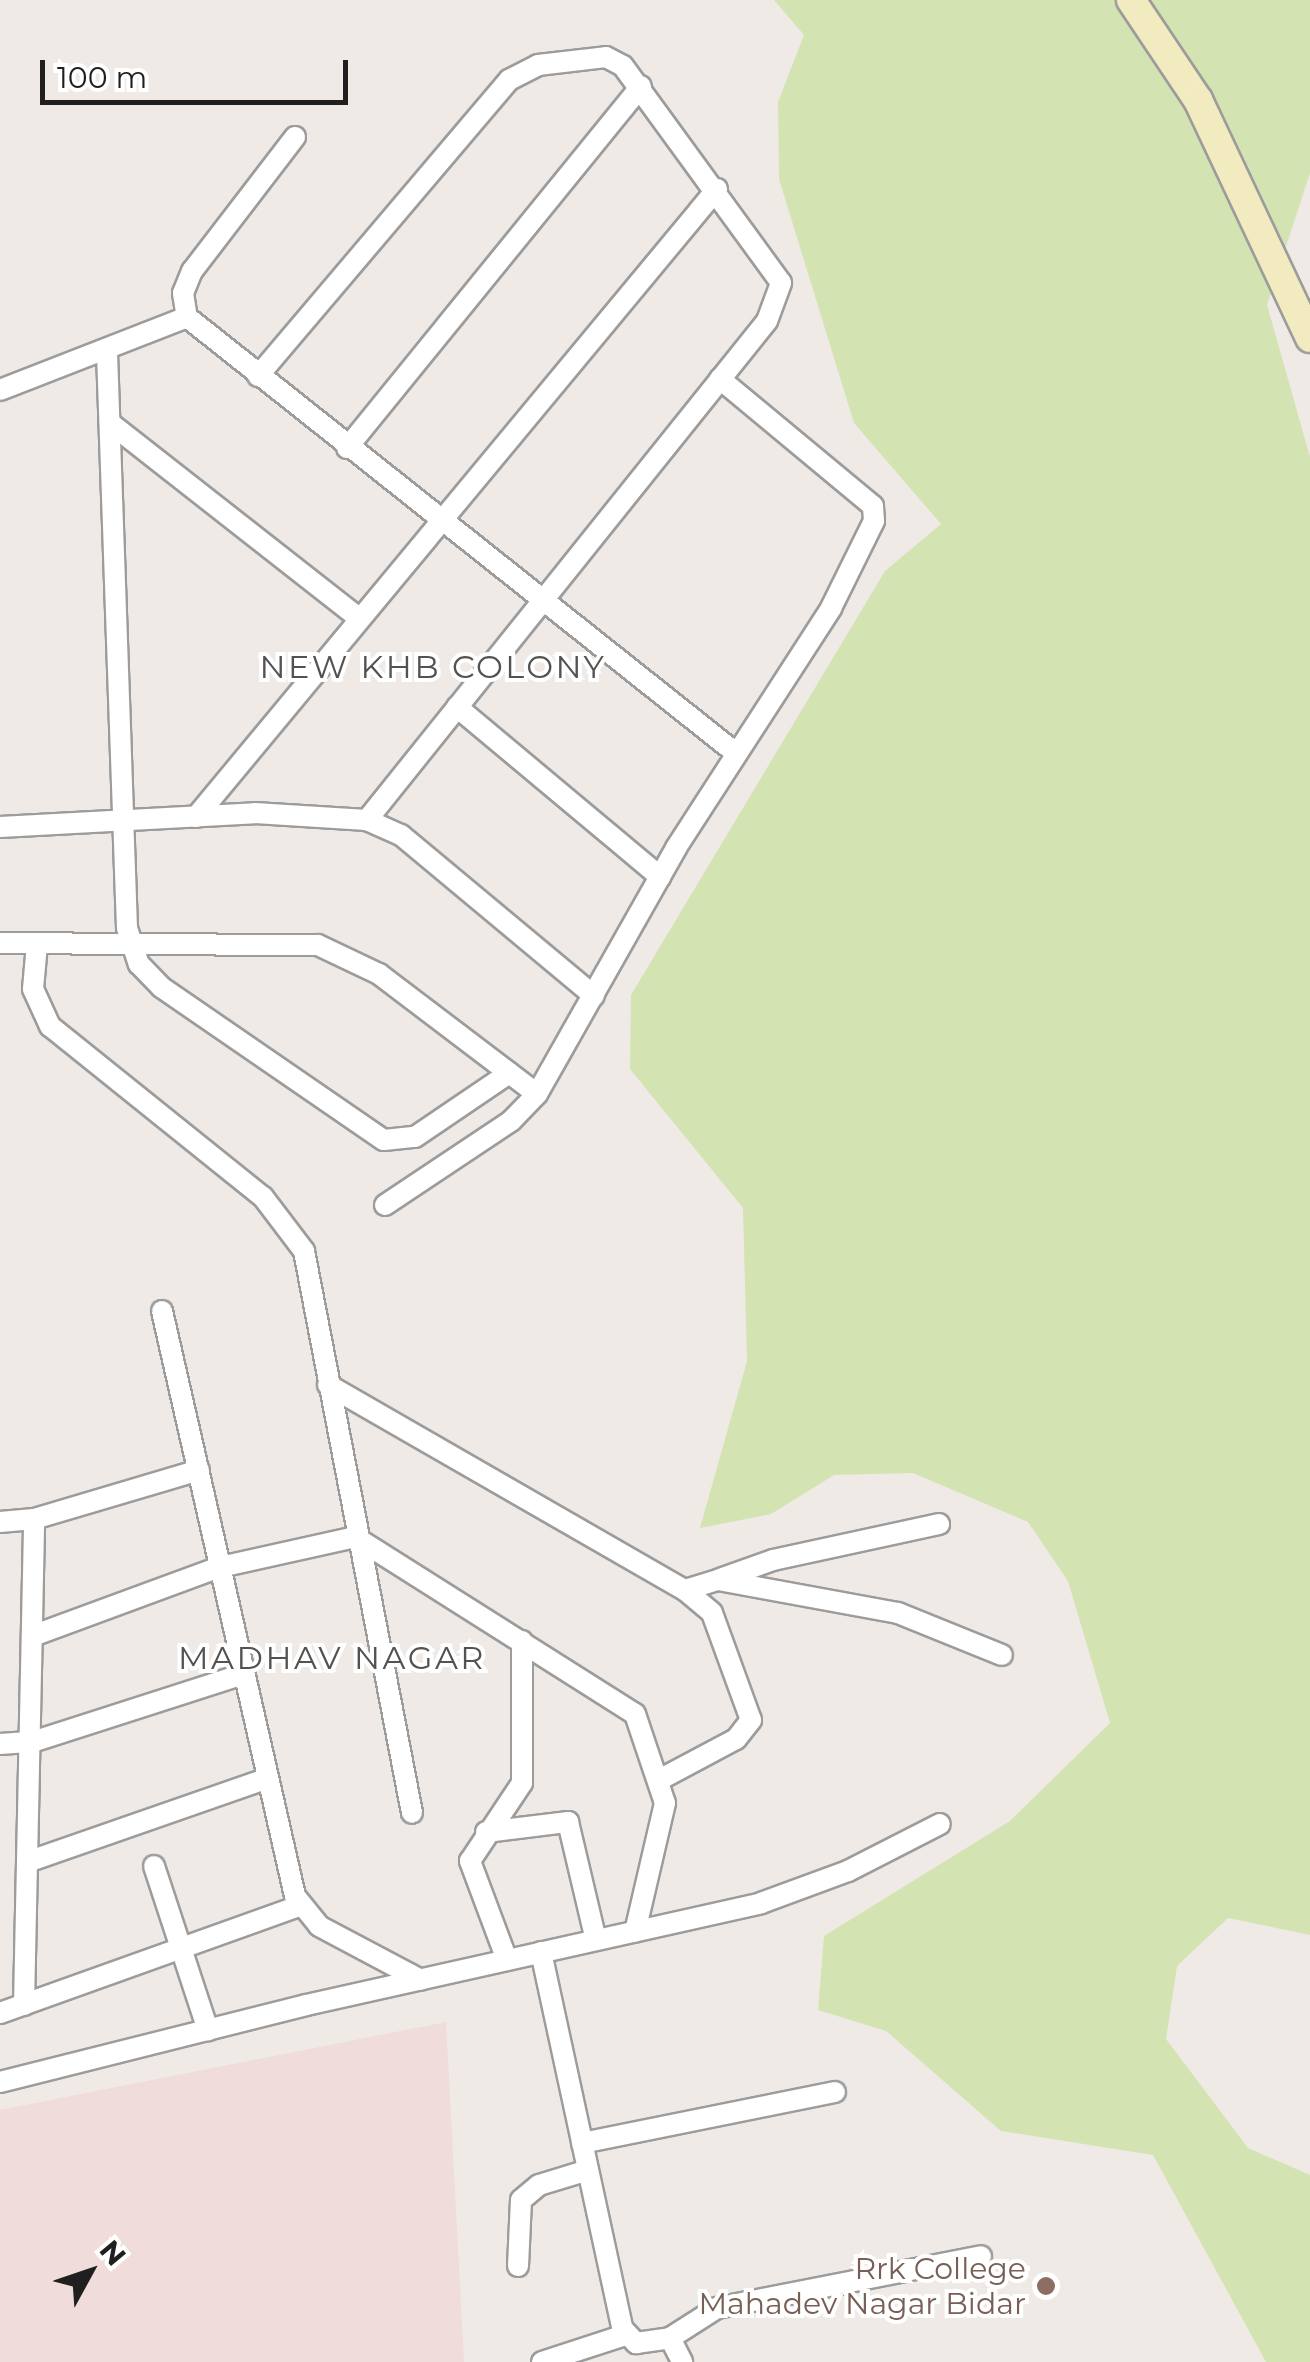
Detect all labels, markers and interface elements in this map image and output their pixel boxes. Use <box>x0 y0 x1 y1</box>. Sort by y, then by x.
scale bar <box>45 40 352 102</box>
text: 100 m <box>57 59 147 96</box>
district label: NEW KHB COLONY <box>260 648 606 686</box>
district label: MADHAV NAGAR <box>178 1639 486 1677</box>
north arrow <box>40 2222 140 2322</box>
text: N <box>93 2233 133 2272</box>
place label: Rrk College Mahadev Nagar Bidar <box>698 2251 1026 2322</box>
marker: Rrk College Mahadev Nagar Bidar <box>1035 2275 1057 2297</box>

